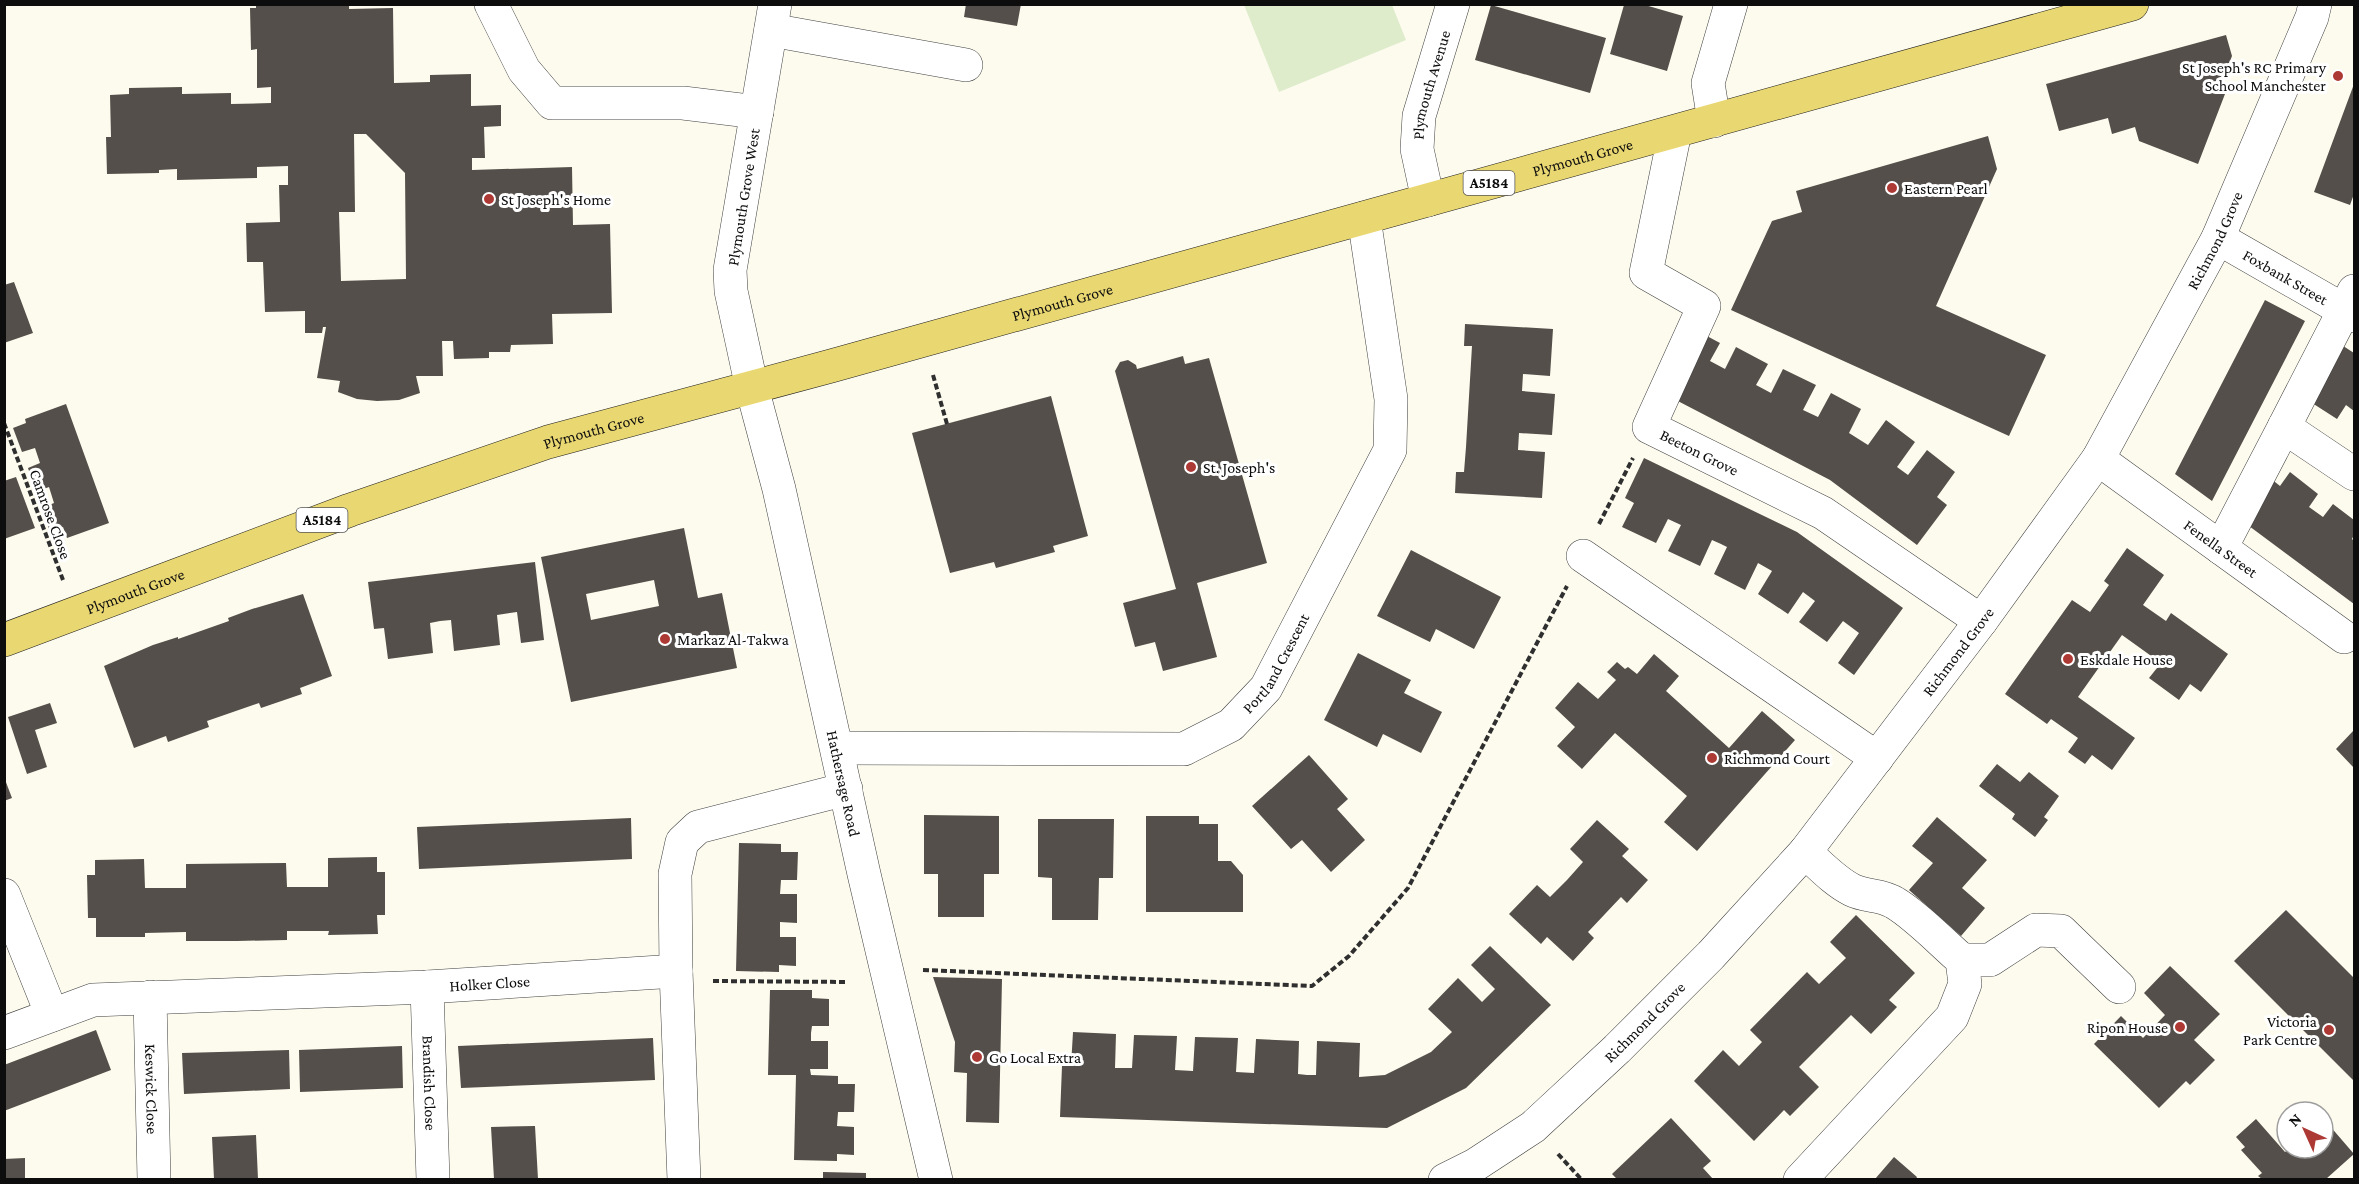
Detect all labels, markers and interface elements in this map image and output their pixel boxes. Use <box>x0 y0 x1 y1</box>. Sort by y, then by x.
street label: Plymouth Avenue <box>1410 28 1454 140</box>
place label: St Joseph's RC Primary School Manchester <box>2182 59 2327 94</box>
marker: St Joseph's RC Primary School Manchester <box>2331 69 2345 83</box>
street label: Plymouth Grove West <box>724 126 764 267</box>
street label: Plymouth Grove <box>1530 135 1635 179</box>
road number: A5184 <box>1464 171 1514 195</box>
place label: Eastern Pearl <box>1904 180 1988 197</box>
marker: Eastern Pearl <box>1885 181 1899 195</box>
street label: Richmond Grove <box>2184 189 2246 292</box>
place label: St Joseph's Home <box>501 191 611 209</box>
marker: St Joseph's Home <box>482 192 496 206</box>
street label: Foxbank Street <box>2240 246 2331 309</box>
street label: Plymouth Grove <box>1010 280 1114 324</box>
street label: Plymouth Grove <box>541 409 646 452</box>
street label: Beeton Grove <box>1657 426 1741 479</box>
place label: St. Joseph's <box>1203 459 1275 477</box>
marker: St. Joseph's <box>1184 460 1198 474</box>
street label: Camrose Close <box>26 467 75 561</box>
road number: A5184 <box>296 508 348 532</box>
street label: Fenella Street <box>2181 516 2261 581</box>
street label: Plymouth Grove <box>84 565 187 617</box>
street label: Richmond Grove <box>1919 604 1997 699</box>
street label: Portland Crescent <box>1239 610 1313 716</box>
place label: Markaz Al-Takwa <box>677 631 789 648</box>
marker: Markaz Al-Takwa <box>658 632 672 646</box>
place label: Eskdale House <box>2080 651 2173 668</box>
marker: Eskdale House <box>2061 652 2075 666</box>
street label: Hathersage Road <box>824 729 864 839</box>
place label: Richmond Court <box>1724 750 1830 767</box>
marker: Richmond Court <box>1705 751 1719 765</box>
street label: Holker Close <box>449 972 531 995</box>
street label: Richmond Grove <box>1601 978 1688 1066</box>
place label: Victoria Park Centre <box>2243 1013 2318 1048</box>
place label: Ripon House <box>2087 1019 2168 1037</box>
marker: Ripon House <box>2173 1020 2187 1034</box>
marker: Victoria Park Centre <box>2322 1023 2336 1037</box>
street label: Brandish Close <box>420 1035 439 1131</box>
street label: Keswick Close <box>142 1044 161 1134</box>
place label: Go Local Extra <box>989 1049 1082 1066</box>
marker: Go Local Extra <box>970 1050 984 1064</box>
north arrow <box>2275 1100 2335 1160</box>
text: N <box>2285 1110 2305 1130</box>

